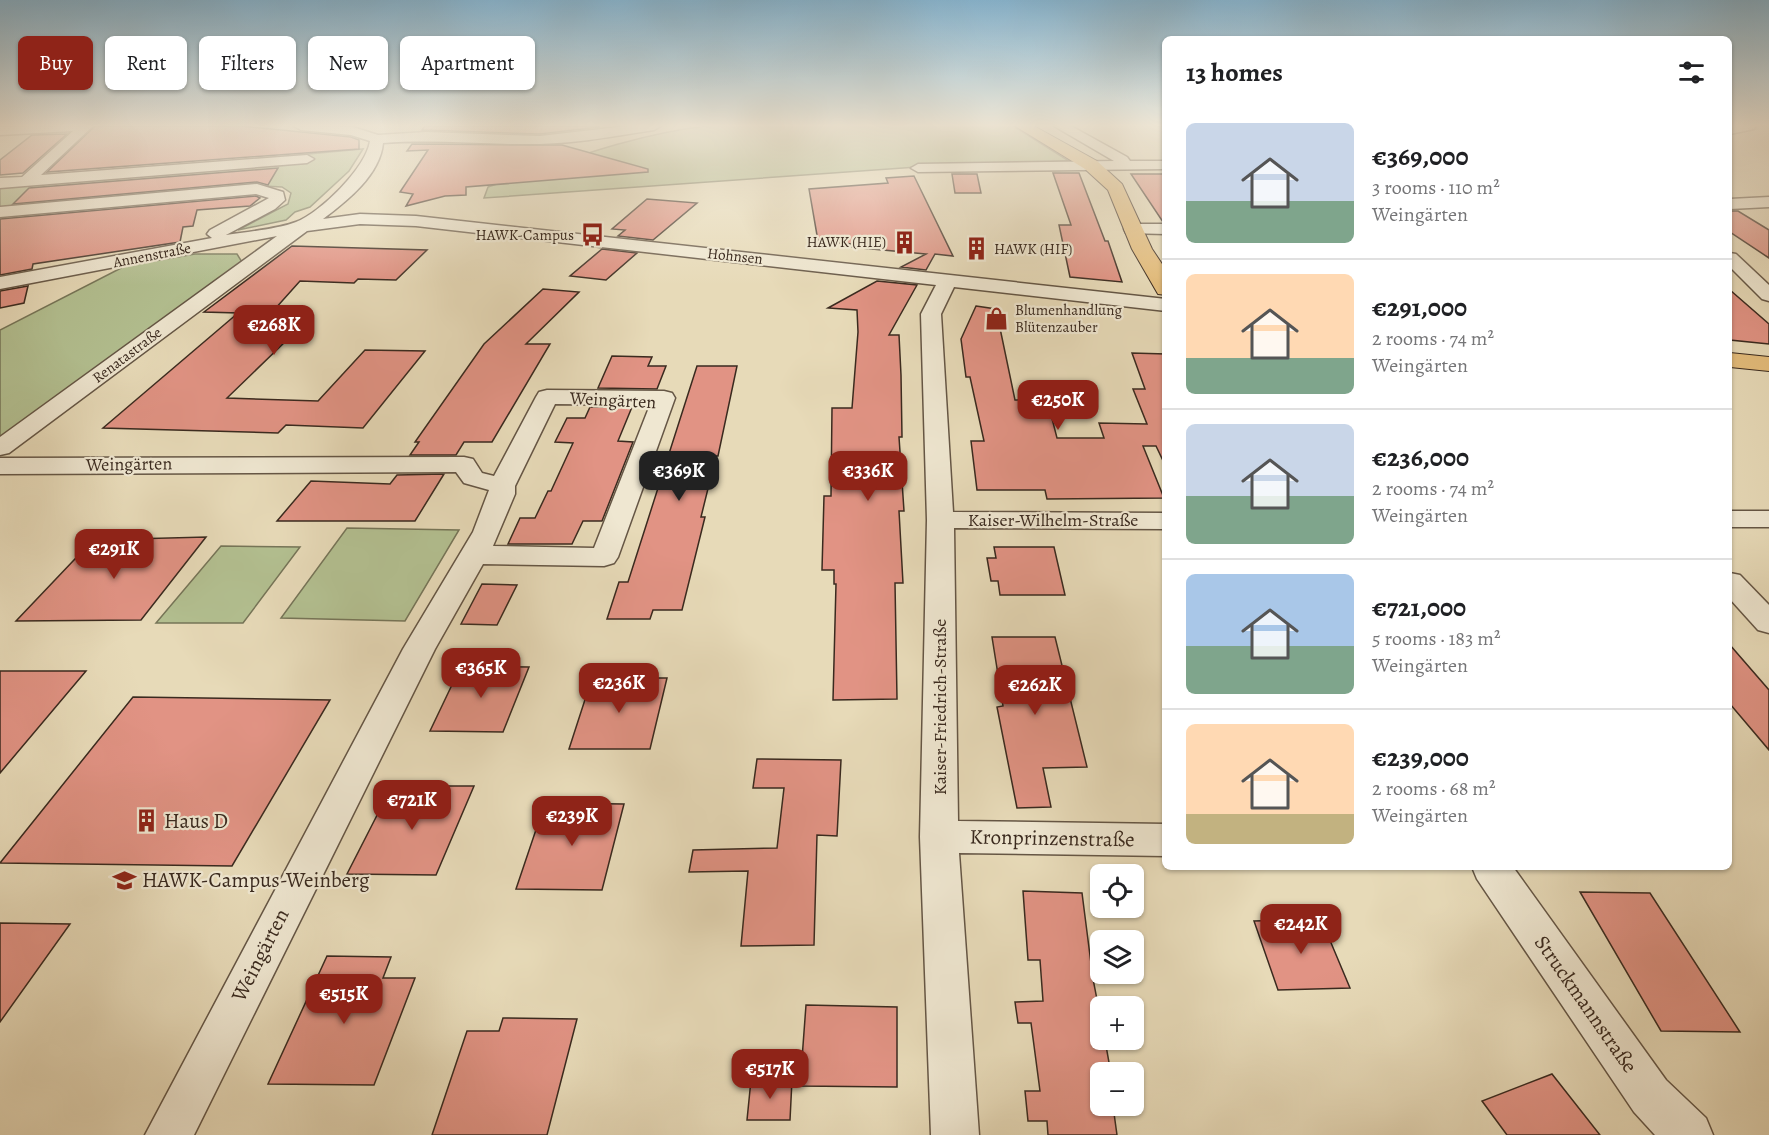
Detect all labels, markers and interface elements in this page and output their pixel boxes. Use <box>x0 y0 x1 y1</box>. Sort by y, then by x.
chip: Buy <box>18 36 93 90</box>
chip: Rent <box>105 36 187 90</box>
chip: Filters <box>199 36 296 90</box>
chip: New <box>308 36 388 90</box>
chip: Apartment <box>400 36 535 90</box>
text: 13 homes <box>1186 55 1283 90</box>
icon: filters <box>1675 56 1708 89</box>
text: €369,000 <box>1372 139 1469 174</box>
icon: home <box>1234 147 1306 219</box>
text: 3 rooms · 110 m² <box>1372 174 1500 201</box>
text: Weingärten <box>1372 201 1468 228</box>
bus stop icon: HAWK-Campus <box>579 222 605 248</box>
place label: HAWK-Campus <box>476 225 574 245</box>
building icon: HAWK (HIE) <box>891 229 917 255</box>
place label: HAWK (HIE) <box>807 232 886 252</box>
building icon: HAWK (HIF) <box>963 236 989 262</box>
street label: Annenstraße <box>110 238 193 273</box>
place label: HAWK (HIF) <box>994 239 1072 259</box>
street label: Hohnsen <box>706 243 764 269</box>
text: €291,000 <box>1372 290 1467 325</box>
icon: home <box>1234 298 1306 370</box>
place label: Blumenhandlung Blütenzauber <box>1015 300 1122 337</box>
pin: €268K <box>232 305 316 356</box>
shop icon: Blumenhandlung Blütenzauber <box>984 306 1010 332</box>
text: €268K <box>247 311 301 338</box>
street label: Renatastraße <box>88 322 166 388</box>
text: 2 rooms · 74 m² <box>1372 325 1494 352</box>
text: Weingärten <box>1372 352 1468 379</box>
pin: €250K <box>1016 380 1100 431</box>
street label: Weingärten <box>568 386 657 414</box>
text: €250K <box>1032 386 1084 413</box>
text: €236,000 <box>1372 440 1469 475</box>
icon: home <box>1234 448 1306 520</box>
street label: Weingärten <box>85 451 173 477</box>
pin: €369K <box>637 451 721 502</box>
pin: €336K <box>826 451 910 502</box>
text: €369K <box>653 457 705 484</box>
text: €336K <box>842 457 894 484</box>
text: 2 rooms · 74 m² <box>1372 475 1494 502</box>
text: Weingärten <box>1372 502 1468 529</box>
street label: Kaiser-Wilhelm-Straße <box>968 508 1138 532</box>
pin: €291K <box>72 529 156 580</box>
text: €291K <box>89 535 139 562</box>
text: €721,000 <box>1372 590 1466 625</box>
icon: home <box>1234 598 1306 670</box>
street label: Kaiser-Friedrich-Straße <box>928 619 952 795</box>
text: 5 rooms · 183 m² <box>1372 625 1501 652</box>
pin: €365K <box>439 648 523 699</box>
text: Weingärten <box>1372 652 1468 679</box>
text: €365K <box>455 654 507 681</box>
pin: €236K <box>577 663 661 714</box>
pin: €262K <box>993 665 1077 716</box>
text: €236K <box>593 669 645 696</box>
text: €262K <box>1008 671 1062 698</box>
text: €239,000 <box>1372 740 1469 775</box>
icon: home <box>1234 748 1306 820</box>
text: 2 rooms · 68 m² <box>1372 775 1496 802</box>
pin: €721K <box>370 780 454 831</box>
text: €721K <box>387 786 437 813</box>
pin: €239K <box>530 796 614 847</box>
text: €239K <box>546 802 598 829</box>
text: Weingärten <box>1372 802 1468 829</box>
place label: Haus D <box>164 807 228 835</box>
building icon: Haus D <box>133 808 159 834</box>
street label: Kronprinzenstraße <box>969 823 1135 853</box>
map controls <box>1090 864 1144 1116</box>
button: locate <box>1090 864 1144 918</box>
place label: HAWK-Campus-Weinberg <box>142 866 370 894</box>
school or university icon: HAWK-Campus-Weinberg <box>111 867 137 893</box>
street label: Weingärten <box>224 904 295 1007</box>
pin: €242K <box>1259 904 1343 955</box>
text: €242K <box>1274 910 1328 937</box>
button: layers <box>1090 930 1144 984</box>
street label: Struckmannstraße <box>1528 930 1644 1078</box>
pin: €515K <box>302 974 386 1025</box>
text: €515K <box>320 980 368 1007</box>
button: + <box>1090 996 1144 1050</box>
pin: €517K <box>728 1049 812 1100</box>
text: €517K <box>746 1055 794 1082</box>
button: − <box>1090 1062 1144 1116</box>

